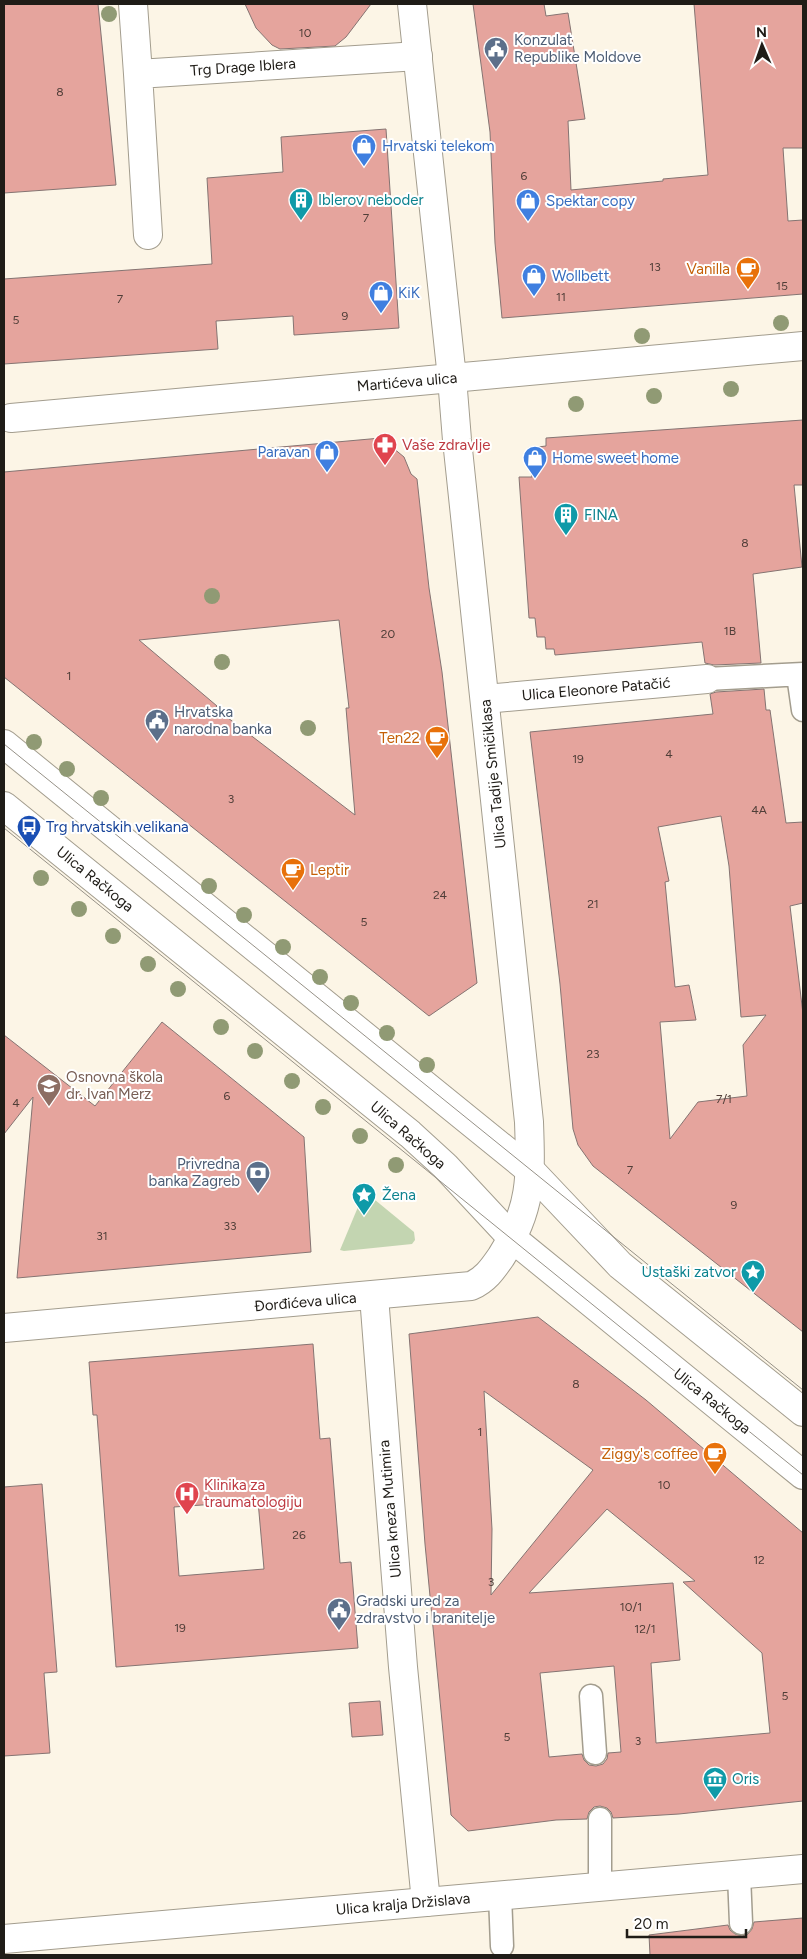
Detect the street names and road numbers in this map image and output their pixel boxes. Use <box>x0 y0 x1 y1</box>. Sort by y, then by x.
street label: Trg Drage Iblera <box>190 54 296 80</box>
street label: Martićeva ulica <box>356 369 458 395</box>
street label: Ulica Eleonore Patačić <box>521 674 671 704</box>
street label: Ulica Tadije Smičiklasa <box>476 698 510 850</box>
street label: Ulica Račkoga <box>53 842 137 916</box>
street label: Ulica Račkoga <box>367 1097 449 1173</box>
street label: Đorđićeva ulica <box>253 1289 357 1315</box>
street label: Ulica Račkoga <box>670 1364 754 1438</box>
street label: Ulica kneza Mutimira <box>375 1439 405 1579</box>
street label: Ulica kralja Držislava <box>335 1889 471 1919</box>

